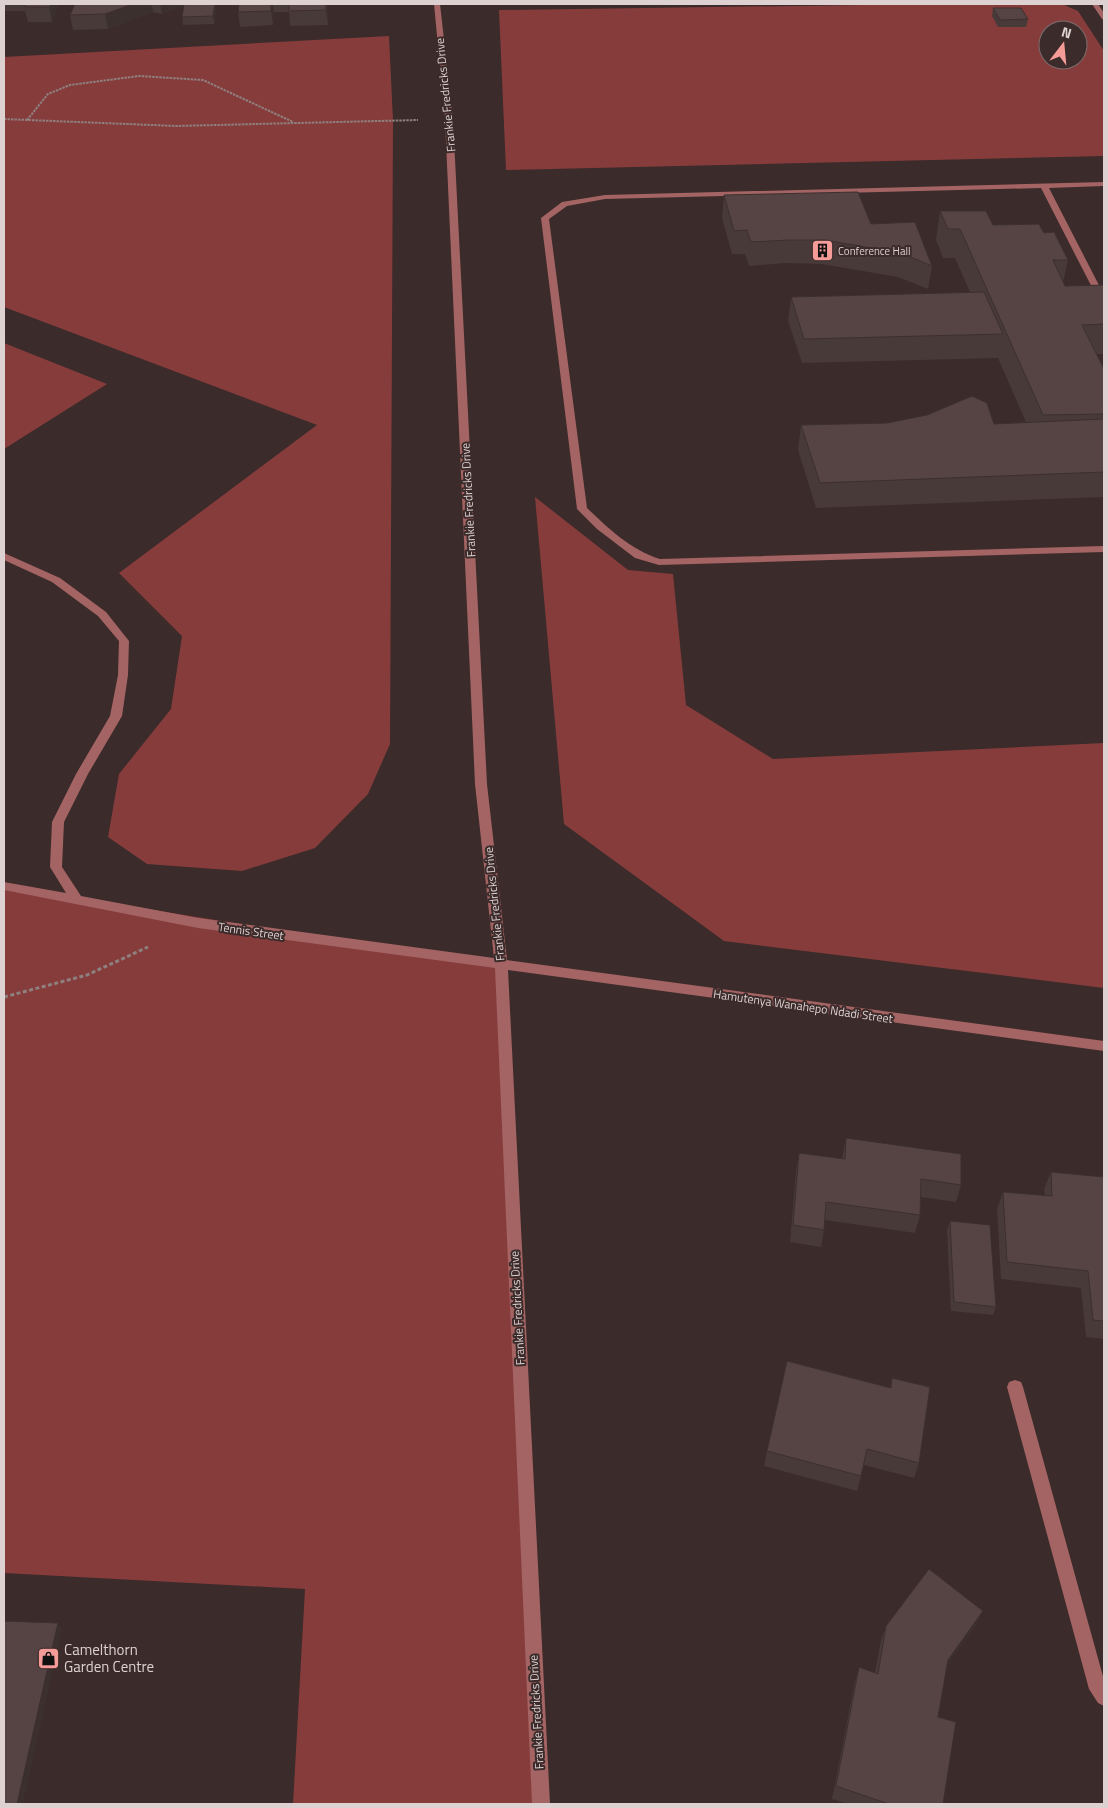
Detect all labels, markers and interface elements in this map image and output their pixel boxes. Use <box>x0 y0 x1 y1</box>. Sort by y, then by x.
north arrow <box>1038 20 1088 70</box>
text: N <box>1059 21 1074 43</box>
street label: Frankie Fredricks Drive <box>430 37 460 153</box>
building icon: Conference Hall <box>810 239 834 263</box>
place label: Conference Hall <box>838 243 911 259</box>
street label: Frankie Fredricks Drive <box>456 442 480 558</box>
street label: Frankie Fredricks Drive <box>479 846 509 962</box>
street label: Tennis Street <box>217 917 286 945</box>
street label: Hamutenya Wanahepo Ndadi Street <box>712 984 895 1028</box>
street label: Frankie Fredricks Drive <box>505 1250 529 1366</box>
place label: Camelthorn Garden Centre <box>64 1638 154 1678</box>
shop icon: Camelthorn Garden Centre <box>36 1646 60 1670</box>
street label: Frankie Fredricks Drive <box>524 1654 548 1770</box>

